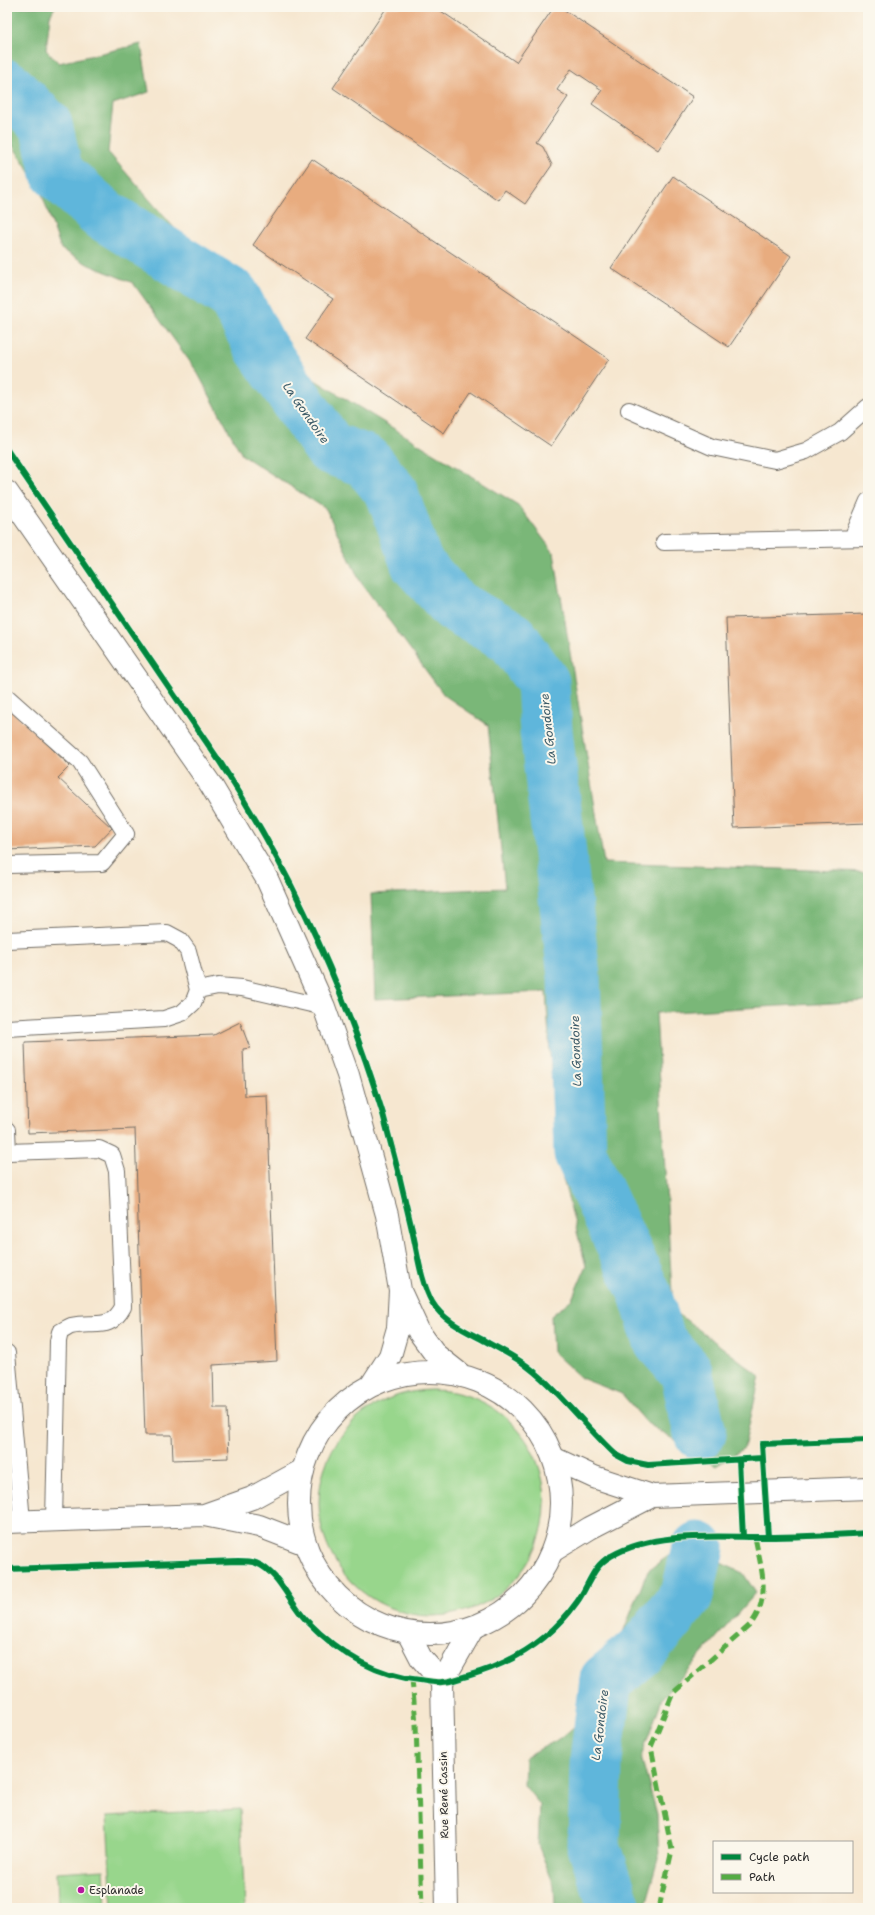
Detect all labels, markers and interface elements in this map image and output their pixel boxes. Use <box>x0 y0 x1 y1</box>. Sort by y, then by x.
water label: La Gondoire <box>279 379 333 447</box>
water label: La Gondoire <box>536 692 560 765</box>
water label: La Gondoire <box>567 1015 585 1087</box>
water label: La Gondoire <box>588 1688 612 1761</box>
street label: Rue René Cassin <box>436 1751 452 1839</box>
legend <box>713 1841 853 1893</box>
text: Cycle path <box>749 1849 810 1865</box>
text: Path <box>749 1869 775 1885</box>
place label: Esplanade <box>89 1883 144 1898</box>
marker: Esplanade <box>76 1885 86 1895</box>

